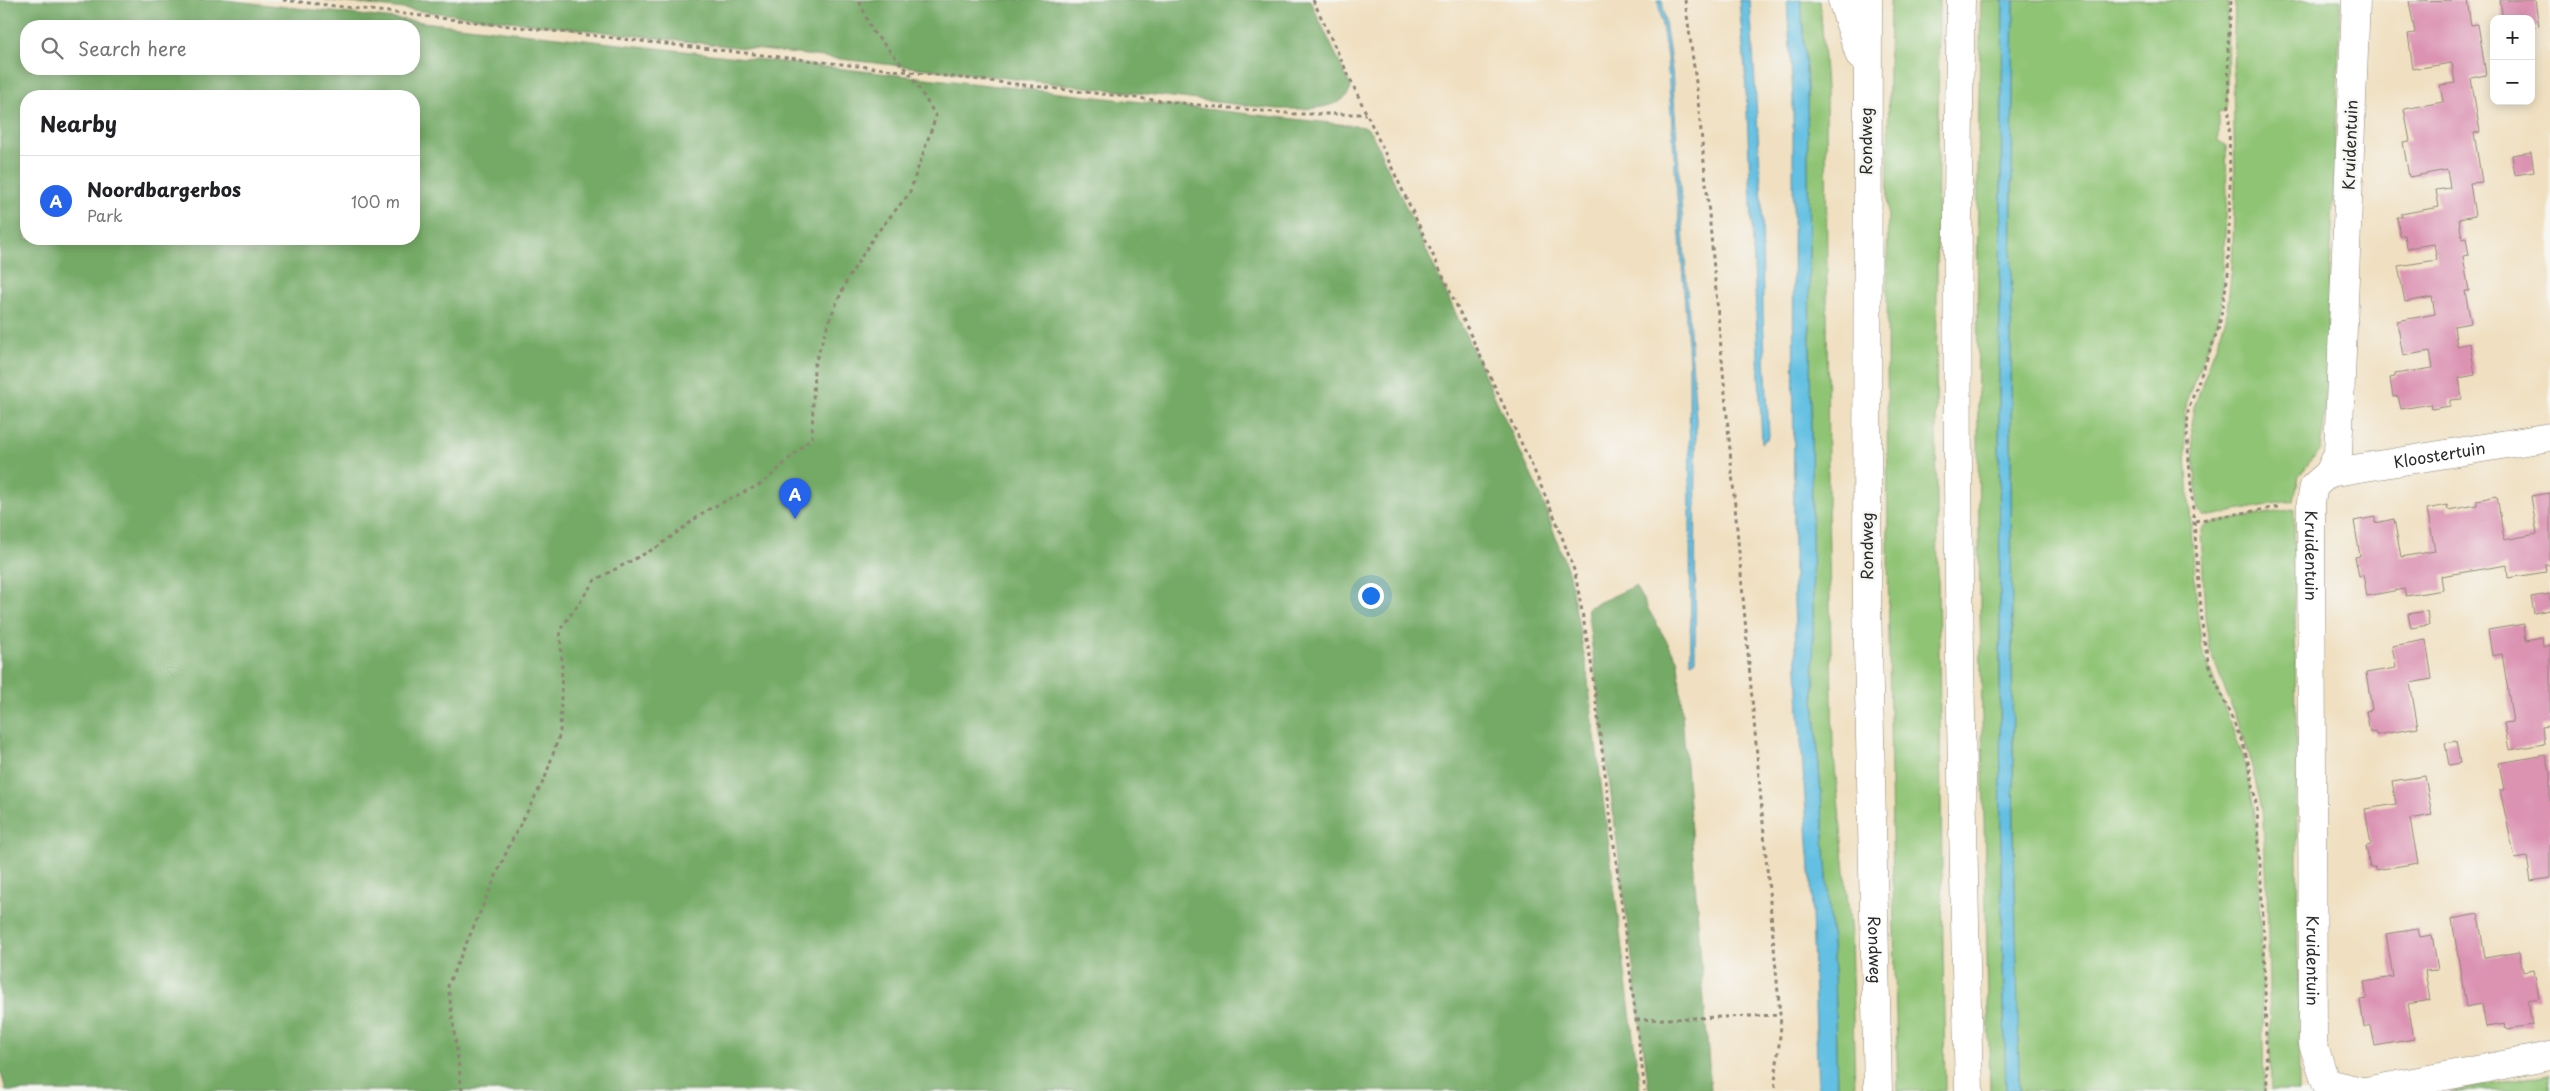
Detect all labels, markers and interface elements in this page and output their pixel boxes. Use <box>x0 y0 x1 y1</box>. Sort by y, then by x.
map controls <box>2490 15 2535 105</box>
button: + <box>2490 15 2535 60</box>
search box <box>20 20 420 75</box>
icon: search <box>38 34 66 62</box>
text: Search here <box>78 34 187 62</box>
button: − <box>2490 60 2535 105</box>
street label: Kruidentuin <box>2335 99 2363 191</box>
text: Nearby <box>40 107 117 139</box>
street label: Rondweg <box>1853 107 1877 175</box>
text: Noordbargerbos <box>87 175 241 203</box>
text: A <box>50 189 62 213</box>
text: 100 m <box>351 189 400 213</box>
text: Park <box>87 203 123 227</box>
street label: Kloostertuin <box>2392 435 2487 473</box>
pin: A <box>779 478 811 519</box>
street label: Kruidentuin <box>2300 510 2324 601</box>
street label: Rondweg <box>1854 512 1878 580</box>
your location <box>1358 583 1384 609</box>
street label: Kruidentuin <box>2302 915 2326 1006</box>
street label: Rondweg <box>1863 916 1889 984</box>

